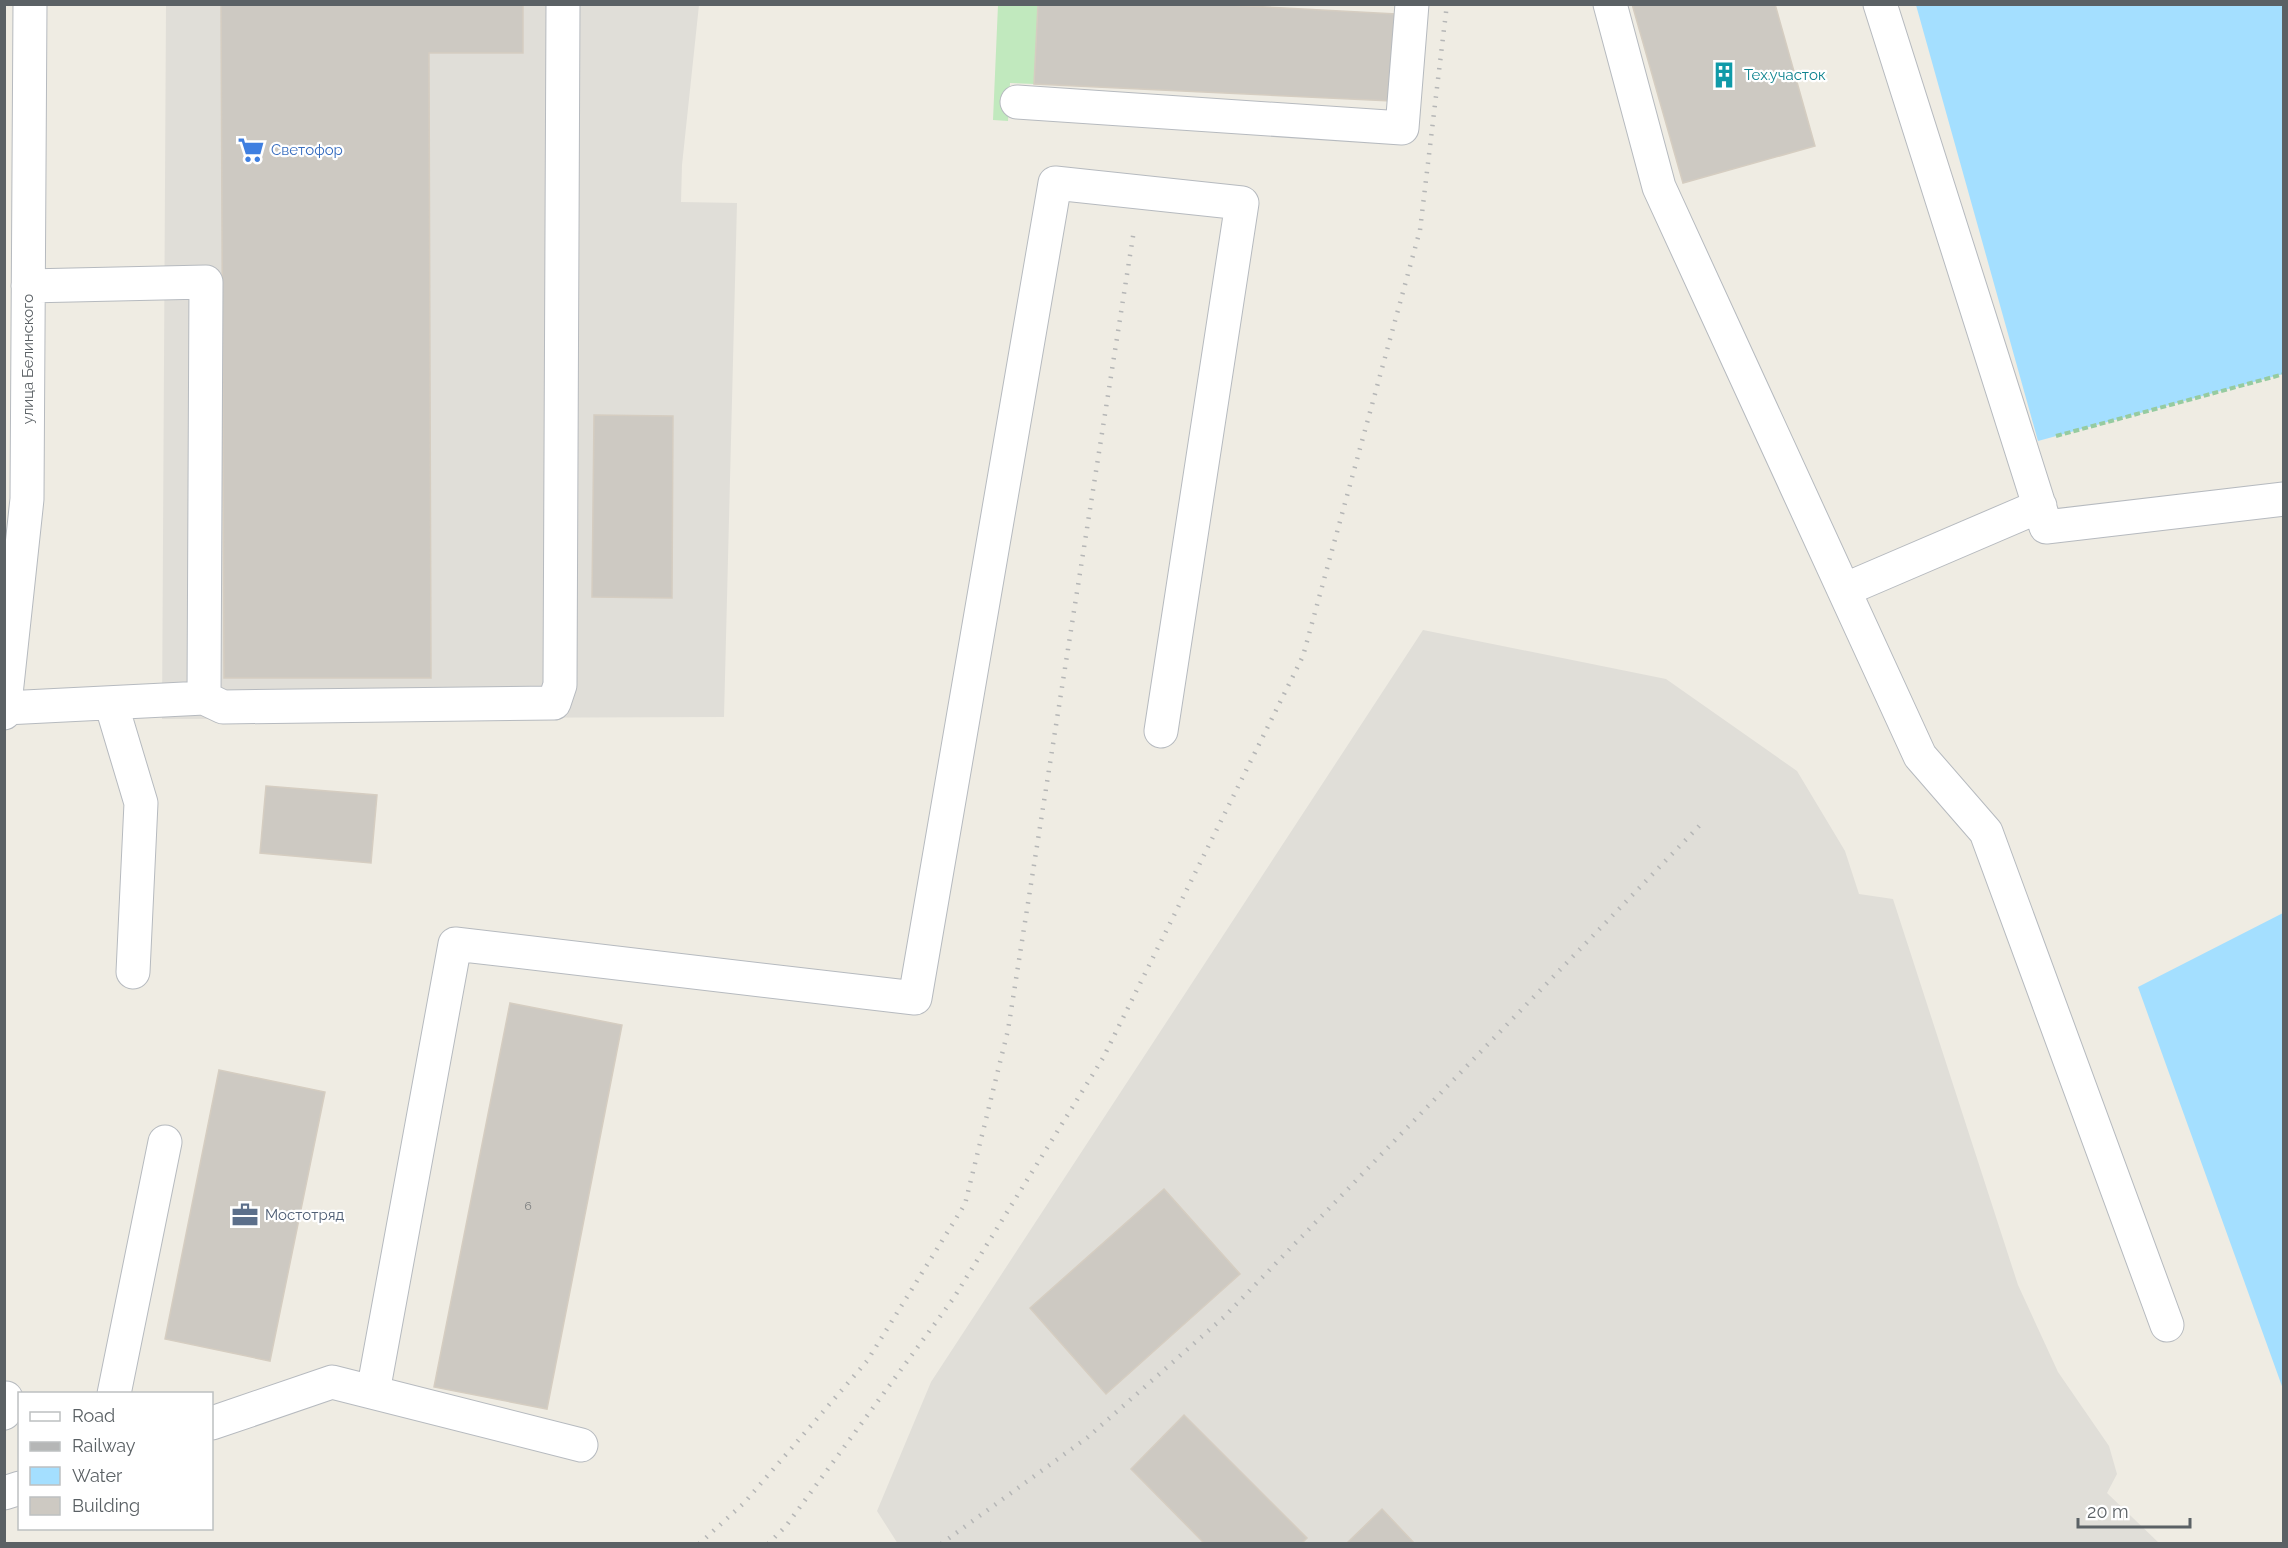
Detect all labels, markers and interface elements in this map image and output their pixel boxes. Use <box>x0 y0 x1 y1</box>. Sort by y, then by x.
building icon: Тех.участок <box>1709 60 1739 90</box>
place label: Тех.участок <box>1744 66 1826 84</box>
supermarket icon: Светофор <box>236 135 266 165</box>
place label: Светофор <box>271 141 343 159</box>
street label: улица Белинского <box>19 294 37 424</box>
house number: 6 <box>524 1199 532 1213</box>
office icon: Мостотряд <box>230 1200 260 1230</box>
place label: Мостотряд <box>265 1206 344 1224</box>
legend <box>18 1392 213 1530</box>
text: Road <box>72 1405 115 1426</box>
text: Railway <box>72 1435 136 1456</box>
text: Water <box>72 1465 123 1486</box>
scale bar <box>2078 1491 2190 1529</box>
text: Building <box>72 1495 140 1516</box>
text: 20 m <box>2087 1501 2129 1522</box>

